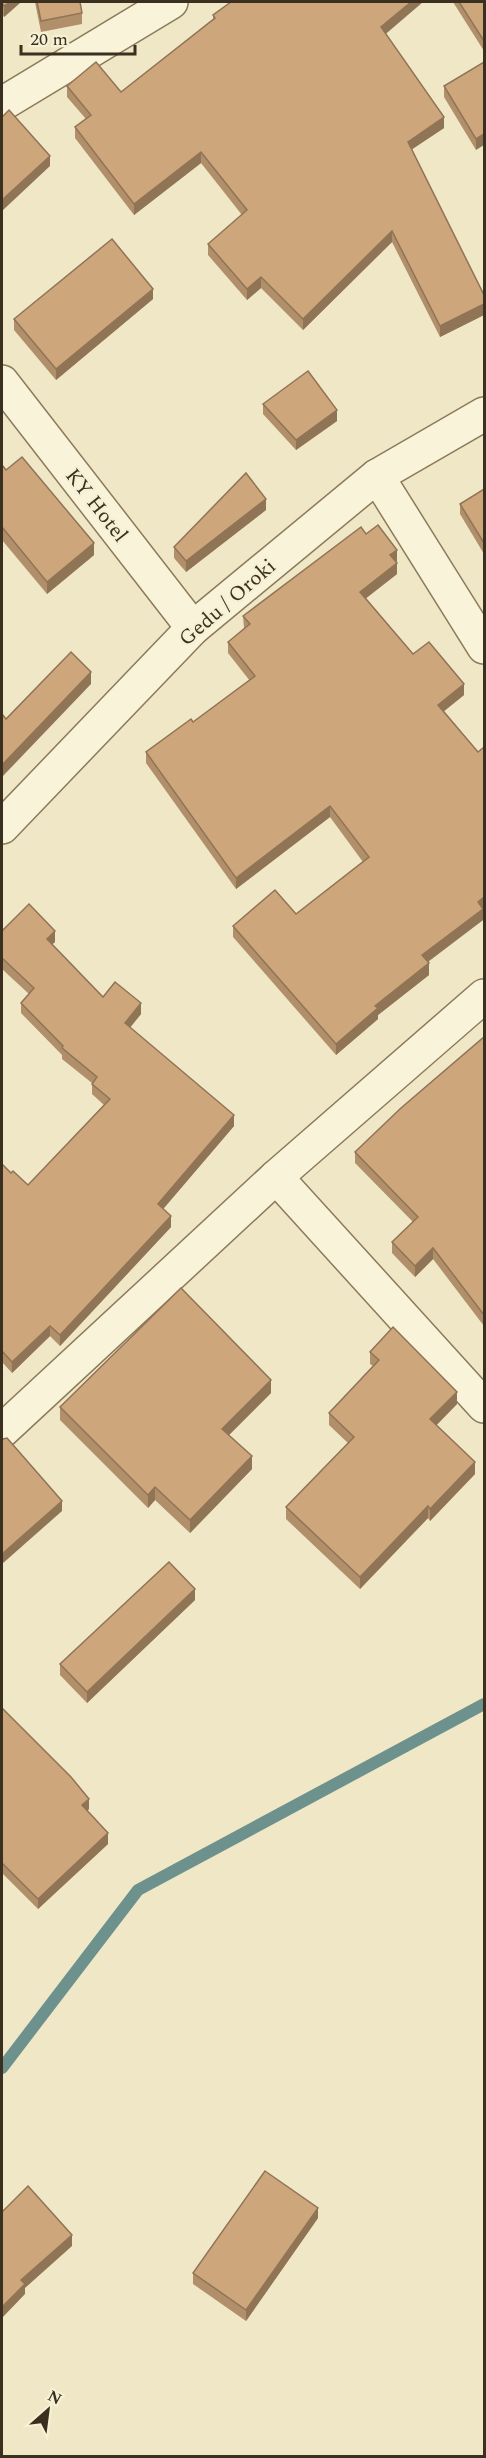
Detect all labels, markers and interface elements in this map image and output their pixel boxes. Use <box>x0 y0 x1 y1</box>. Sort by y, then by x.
scale bar <box>21 18 135 56</box>
text: 20 m <box>30 26 68 53</box>
street label: KY Hotel <box>57 462 135 550</box>
street label: Gedu / Oroki <box>172 551 283 654</box>
north arrow <box>18 2380 78 2440</box>
text: N <box>43 2384 66 2411</box>

